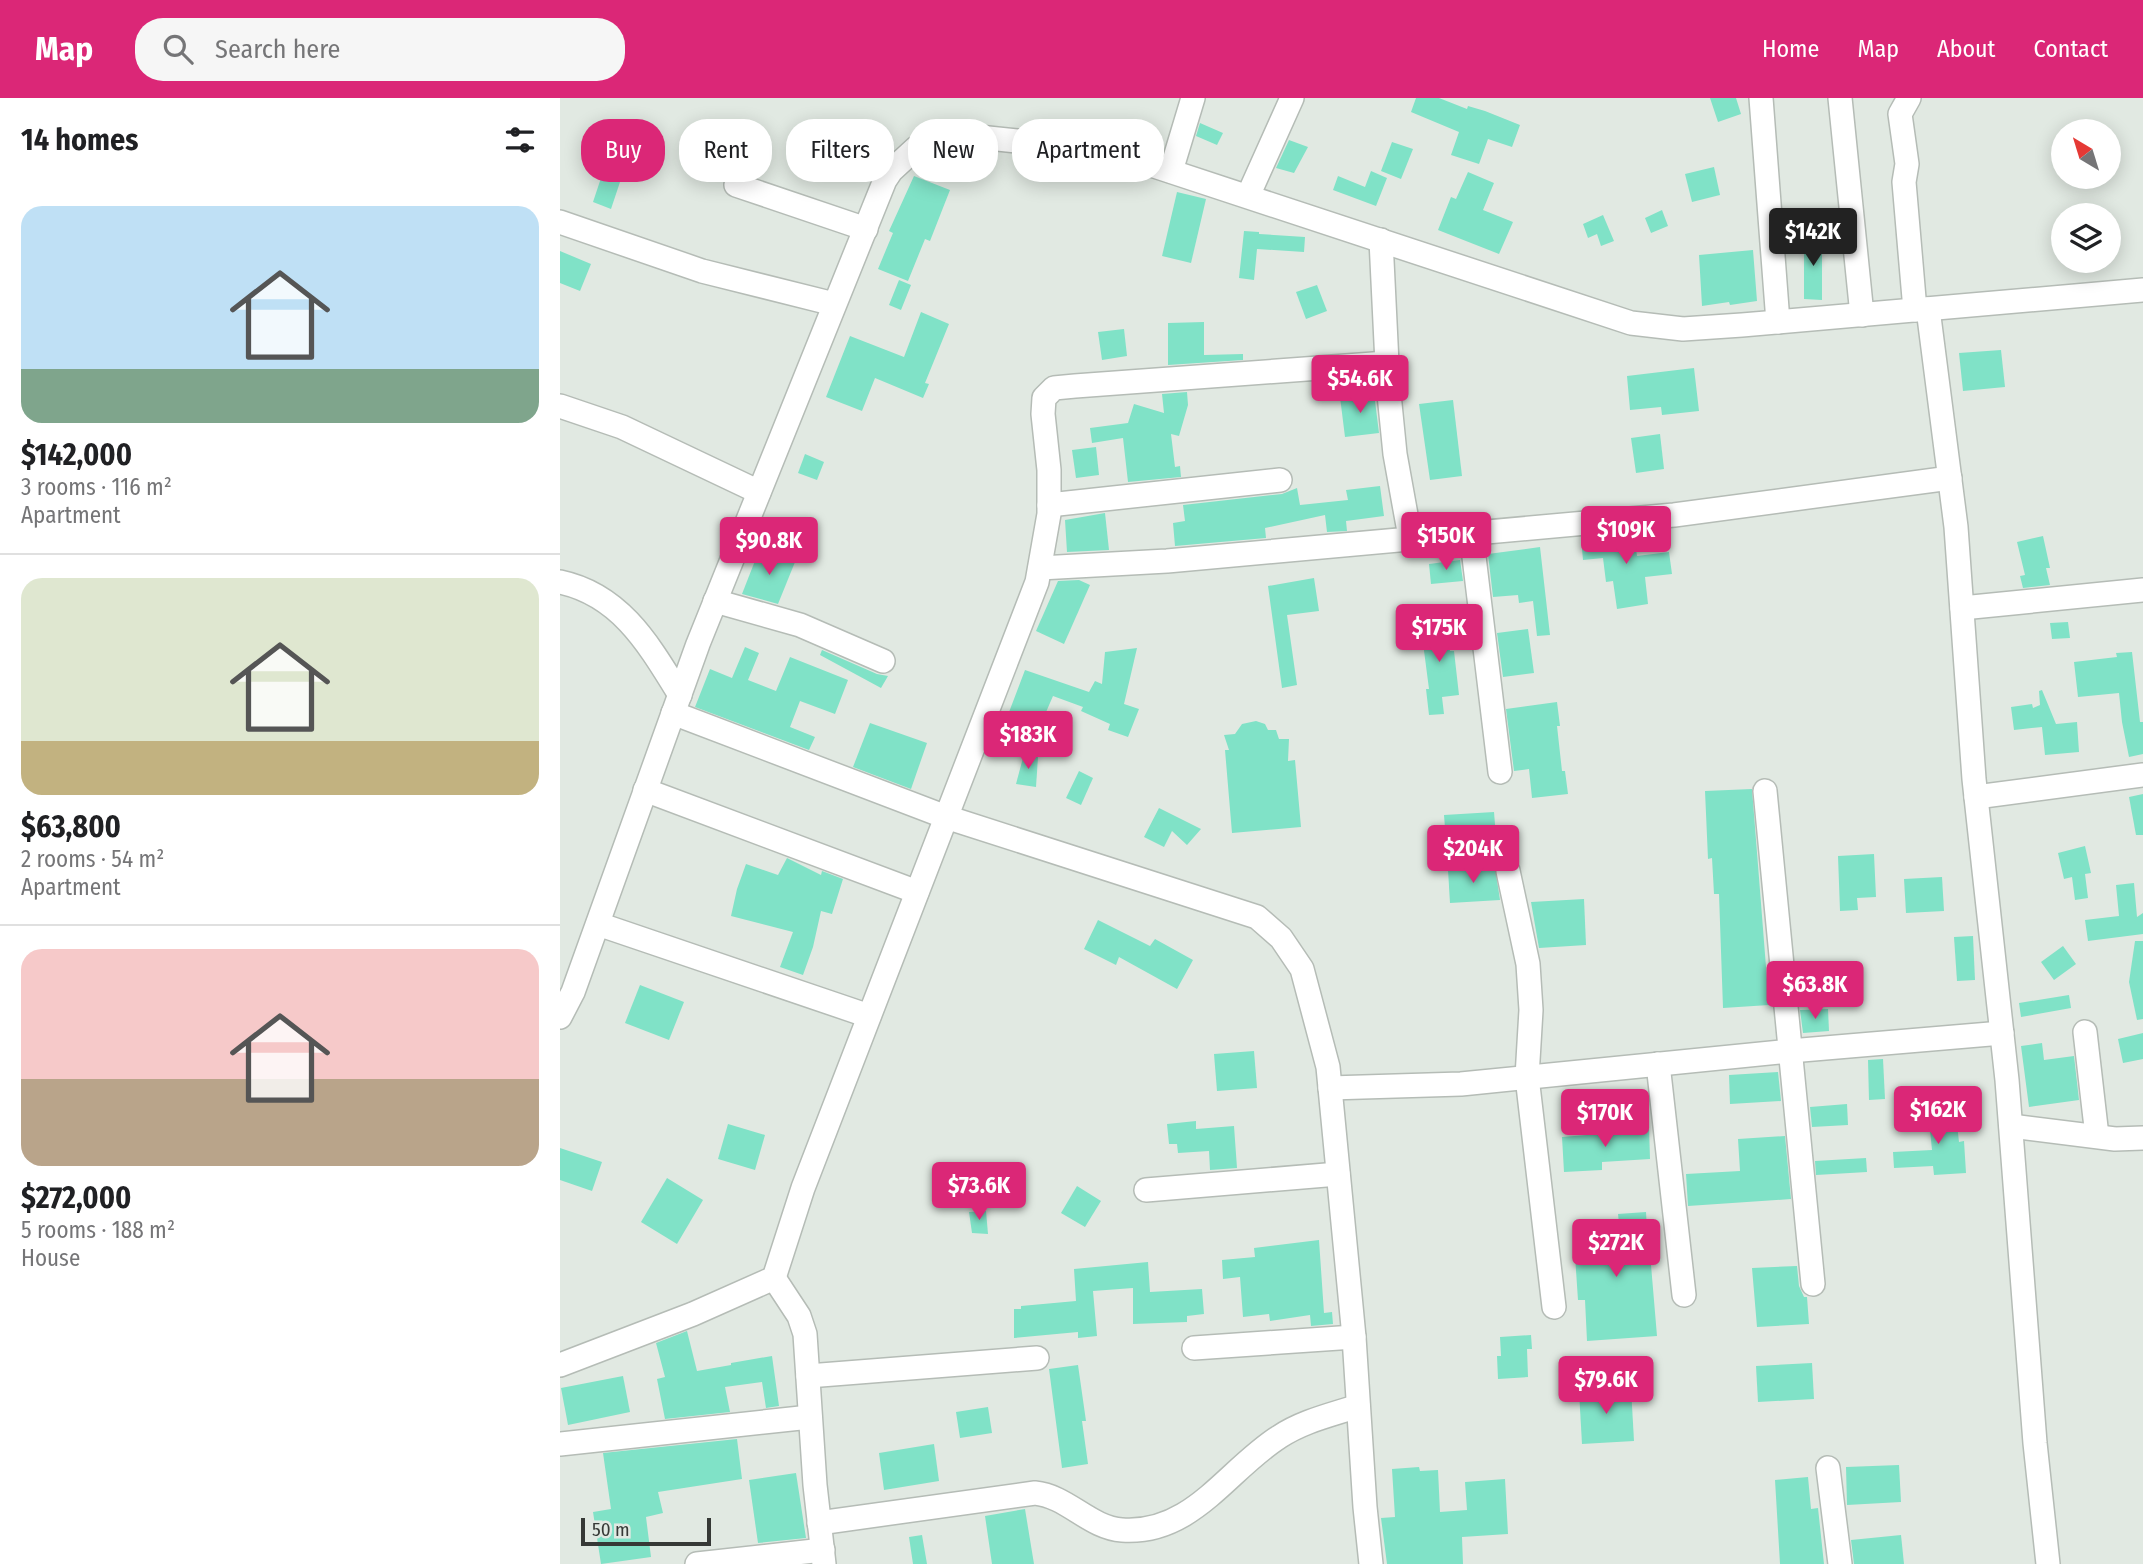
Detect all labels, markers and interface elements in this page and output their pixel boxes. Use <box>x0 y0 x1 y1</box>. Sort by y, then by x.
search box <box>135 18 625 81</box>
text: Map <box>35 29 93 69</box>
icon: search <box>159 30 197 68</box>
text: Search here <box>215 34 340 65</box>
text: Home <box>1762 35 1819 63</box>
text: Map <box>1857 35 1899 63</box>
text: About <box>1937 35 1995 63</box>
text: Contact <box>2033 35 2108 63</box>
chip: Buy <box>581 119 665 182</box>
chip: Rent <box>679 119 772 182</box>
chip: Filters <box>786 119 894 182</box>
chip: New <box>908 119 998 182</box>
chip: Apartment <box>1012 119 1164 182</box>
north arrow <box>2051 119 2121 189</box>
map controls <box>2051 119 2121 273</box>
icon: filters <box>501 121 539 159</box>
text: 14 homes <box>21 122 138 158</box>
button: layers <box>2051 203 2121 273</box>
pin: $142K <box>1764 208 1862 268</box>
text: $142K <box>1785 217 1841 245</box>
icon: home <box>217 252 343 378</box>
pin: $54.6K <box>1303 356 1417 415</box>
text: $54.6K <box>1328 364 1393 392</box>
text: $142,000 <box>21 437 132 473</box>
text: 3 rooms · 116 m² <box>21 473 172 501</box>
text: Apartment <box>21 501 121 529</box>
pin: $109K <box>1577 506 1675 566</box>
pin: $150K <box>1397 512 1495 572</box>
text: $109K <box>1597 515 1655 543</box>
pin: $90.8K <box>712 518 826 577</box>
text: $150K <box>1417 521 1475 549</box>
text: $90.8K <box>736 526 802 554</box>
pin: $175K <box>1390 604 1488 664</box>
text: $175K <box>1412 613 1466 641</box>
icon: home <box>217 624 343 750</box>
pin: $183K <box>979 712 1077 771</box>
text: $183K <box>1000 720 1056 748</box>
text: $63,800 <box>21 809 121 845</box>
pin: $204K <box>1424 826 1522 885</box>
text: $204K <box>1443 834 1503 862</box>
text: 2 rooms · 54 m² <box>21 845 164 873</box>
text: Apartment <box>21 873 121 901</box>
pin: $63.8K <box>1758 962 1872 1021</box>
text: $63.8K <box>1783 970 1847 998</box>
icon: home <box>217 995 343 1121</box>
pin: $162K <box>1889 1086 1987 1146</box>
pin: $170K <box>1556 1090 1654 1149</box>
text: $162K <box>1910 1095 1966 1123</box>
text: $170K <box>1577 1098 1633 1126</box>
pin: $73.6K <box>922 1162 1036 1222</box>
text: $73.6K <box>948 1171 1010 1199</box>
text: $272,000 <box>21 1180 132 1216</box>
text: 5 rooms · 188 m² <box>21 1216 175 1244</box>
pin: $272K <box>1567 1220 1665 1279</box>
text: $272K <box>1588 1228 1644 1256</box>
text: House <box>21 1244 80 1272</box>
pin: $79.6K <box>1549 1356 1663 1416</box>
text: $79.6K <box>1574 1365 1638 1393</box>
scale bar <box>581 1515 710 1547</box>
text: 50 m <box>592 1518 630 1541</box>

